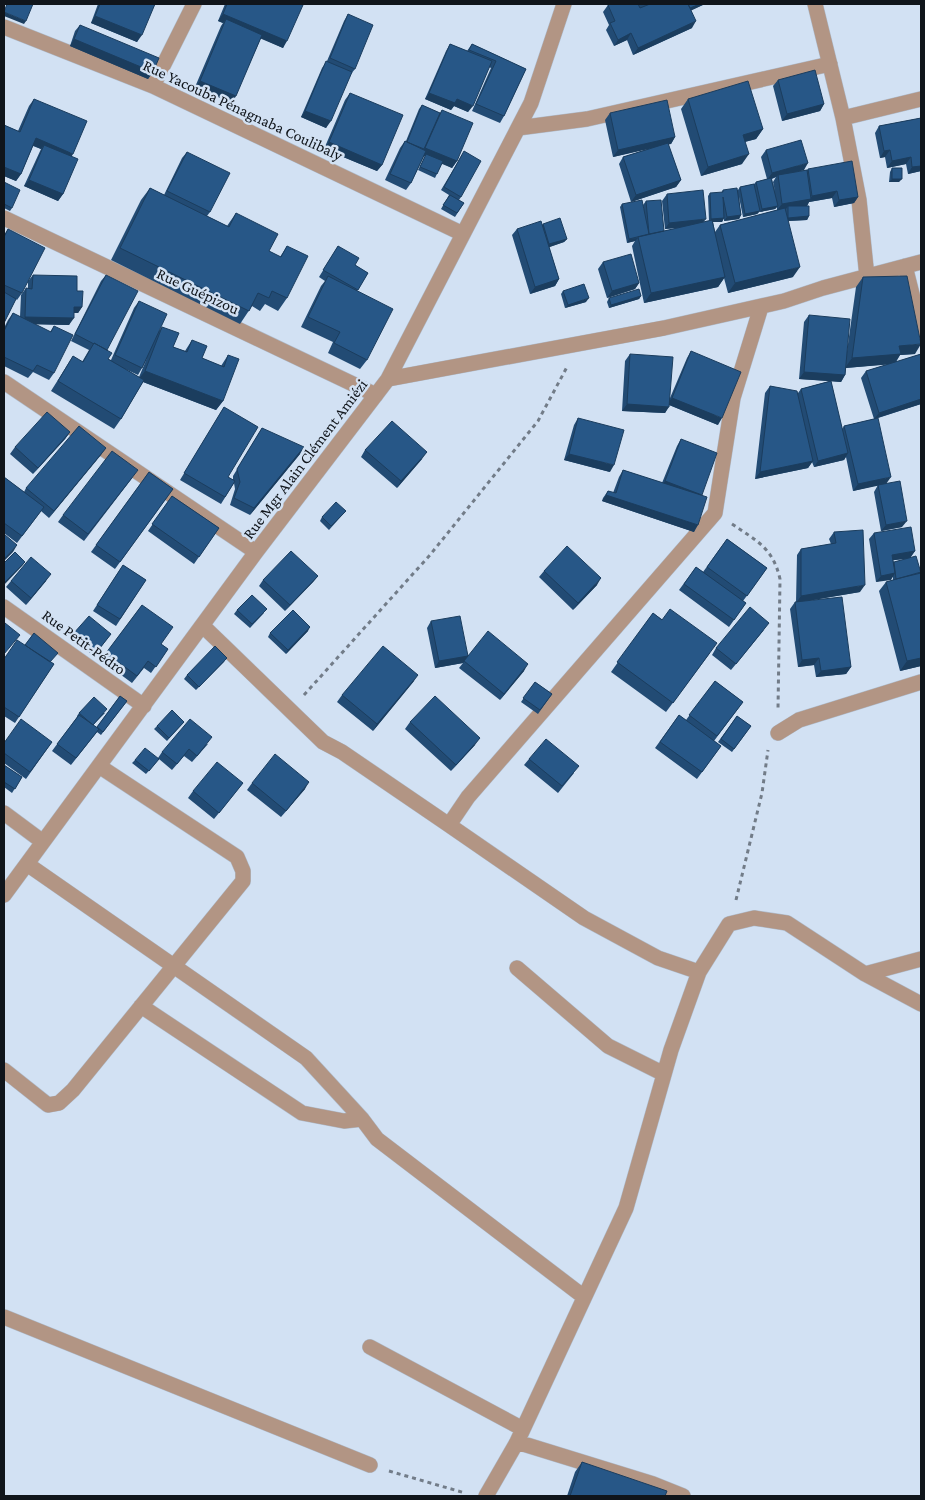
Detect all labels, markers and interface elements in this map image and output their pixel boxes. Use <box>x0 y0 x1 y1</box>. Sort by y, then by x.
street label: Rue Yacouba Pénagnaba Coulibaly <box>140 56 346 165</box>
street label: Rue Guépizou <box>154 265 242 319</box>
street label: Rue Mgr Alain Clément Amiézi <box>240 376 371 543</box>
street label: Rue Petit-Pédro <box>39 606 129 678</box>

